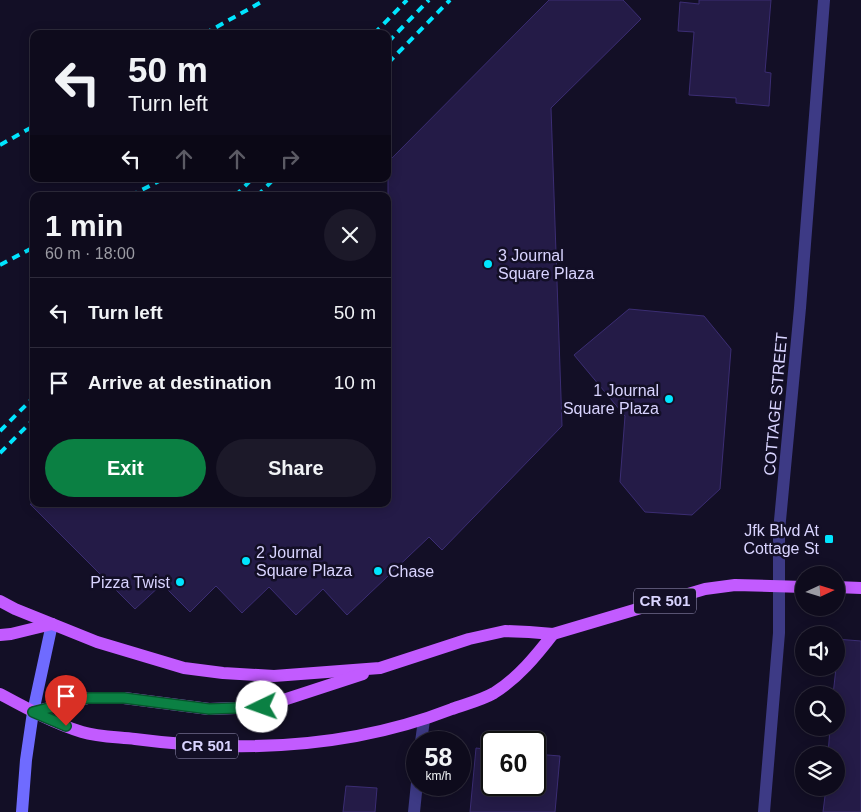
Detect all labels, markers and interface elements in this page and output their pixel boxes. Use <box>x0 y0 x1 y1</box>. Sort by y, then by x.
icon: left <box>45 50 110 115</box>
text: 50 m <box>128 50 208 89</box>
text: Turn left <box>128 91 208 116</box>
icon: left <box>117 145 145 173</box>
icon: ahead <box>170 145 198 173</box>
icon: ahead <box>223 145 251 173</box>
icon: right <box>276 145 304 173</box>
text: 1 min <box>45 209 123 242</box>
button: close <box>324 209 376 261</box>
text: 60 m · 18:00 <box>45 245 135 262</box>
place label: 3 Journal Square Plaza <box>498 247 594 282</box>
marker: 3 Journal Square Plaza <box>482 258 494 270</box>
icon: left <box>45 299 73 327</box>
text: Turn left <box>88 302 163 323</box>
text: 50 m <box>334 302 376 323</box>
street label: COTTAGE STREET <box>761 331 790 476</box>
icon: arrive <box>45 369 73 397</box>
text: Arrive at destination <box>88 372 272 393</box>
text: 10 m <box>334 372 376 393</box>
place label: 1 Journal Square Plaza <box>563 382 659 417</box>
marker: 1 Journal Square Plaza <box>663 393 675 405</box>
button: Exit <box>45 439 206 497</box>
button: Share <box>216 439 376 497</box>
place label: Jfk Blvd At Cottage St <box>743 522 820 557</box>
marker: Jfk Blvd At Cottage St <box>823 533 835 545</box>
place label: 2 Journal Square Plaza <box>256 544 352 579</box>
marker: 2 Journal Square Plaza <box>240 555 252 567</box>
place label: Chase <box>388 563 434 580</box>
marker: Chase <box>372 565 384 577</box>
north arrow <box>795 566 845 616</box>
map controls <box>795 566 845 796</box>
place label: Pizza Twist <box>90 574 171 591</box>
marker: Pizza Twist <box>174 576 186 588</box>
road number: CR 501 <box>634 588 696 614</box>
button: sound <box>795 626 845 676</box>
pin <box>45 675 87 726</box>
position arrow <box>235 680 287 732</box>
icon: arrive <box>52 682 80 710</box>
button: search <box>795 686 845 736</box>
speed limit sign: 60 <box>481 731 546 796</box>
road number: CR 501 <box>176 734 238 758</box>
text: 58 <box>425 743 452 771</box>
button: layers <box>795 746 845 796</box>
text: km/h <box>425 769 452 783</box>

